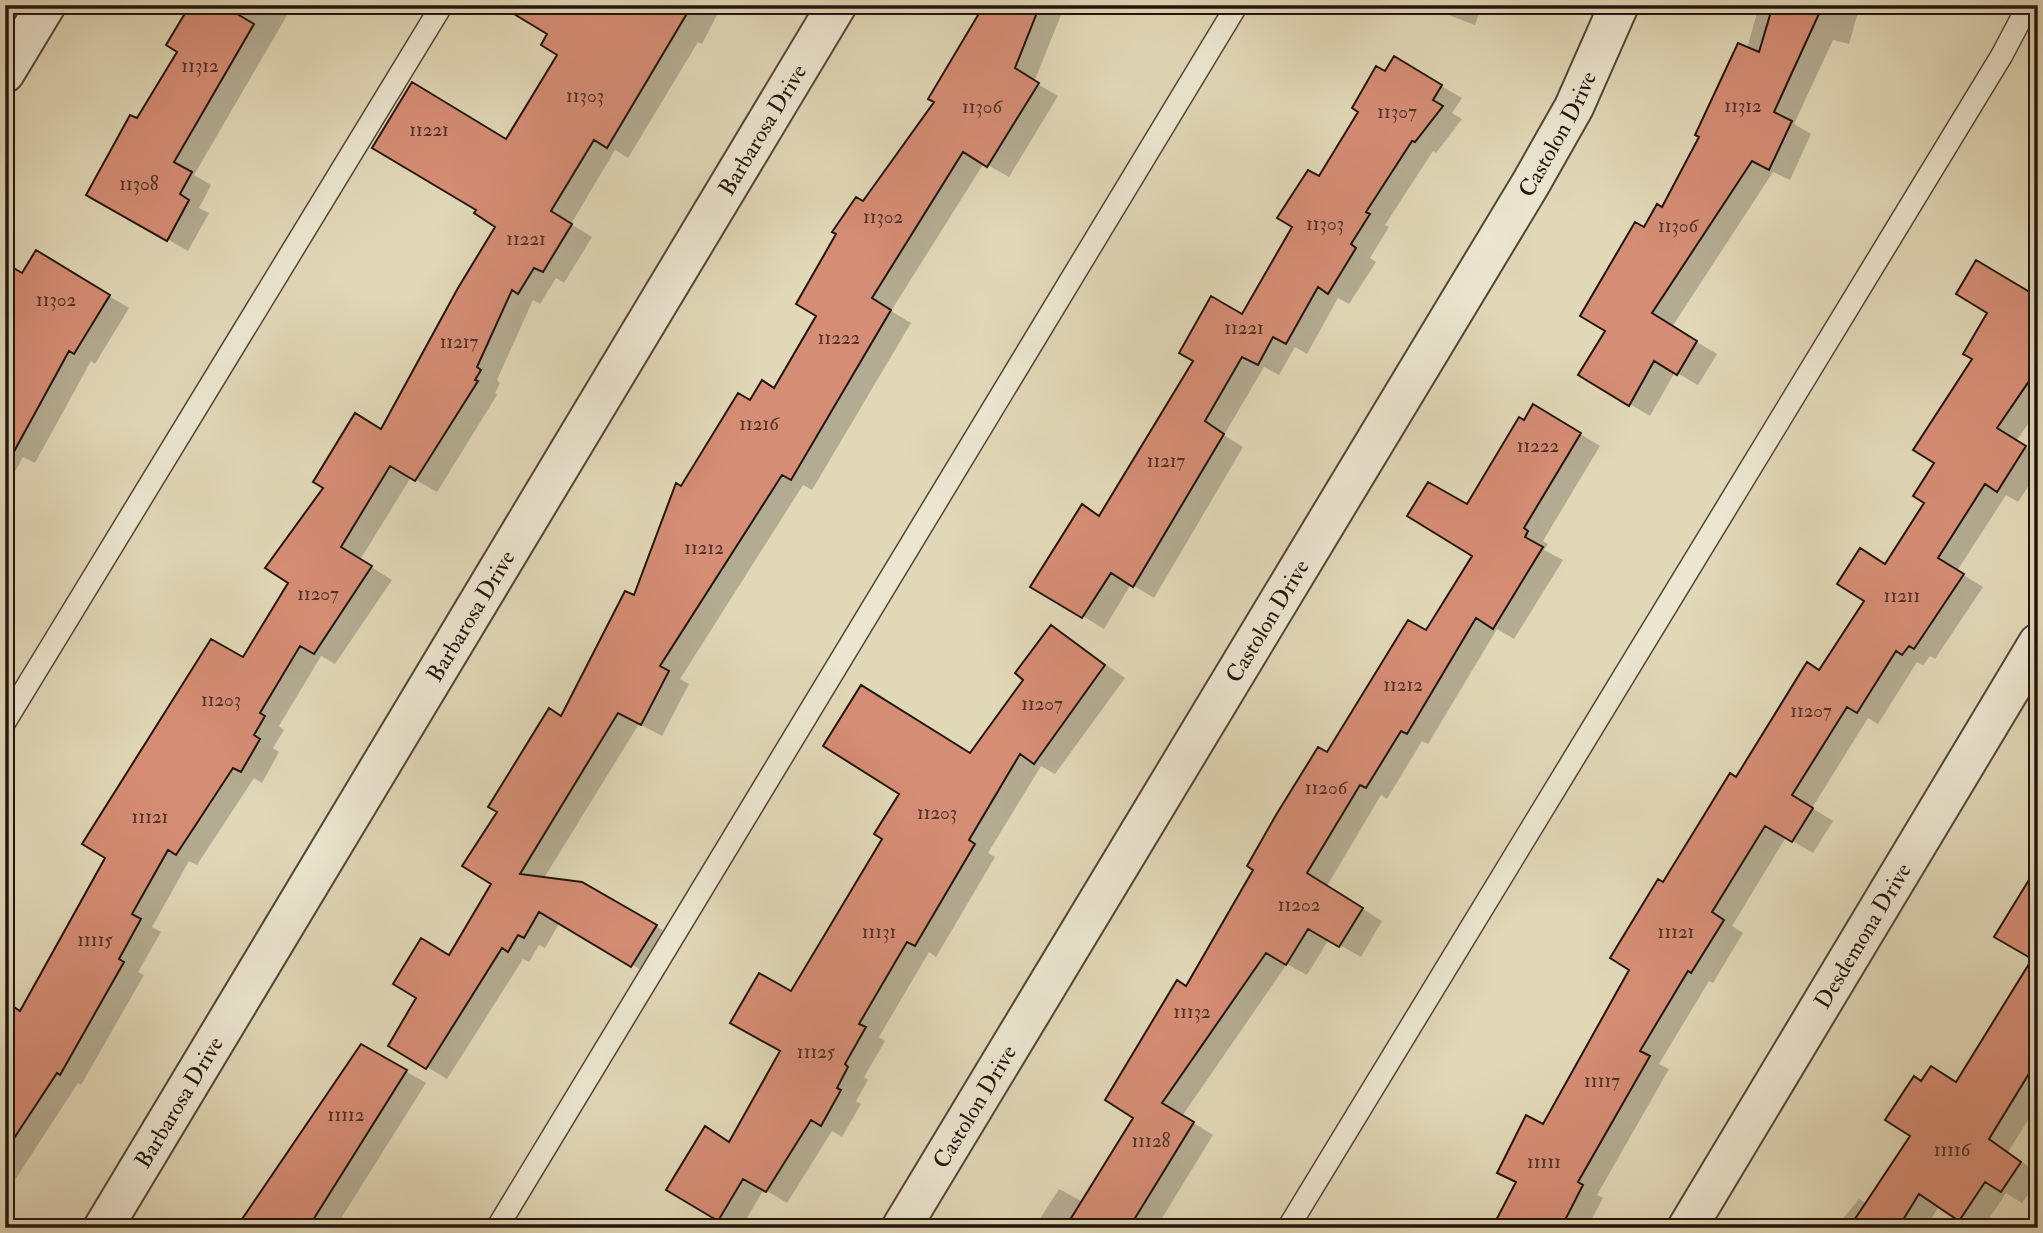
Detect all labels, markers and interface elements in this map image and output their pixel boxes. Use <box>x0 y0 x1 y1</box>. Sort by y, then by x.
house number: 11312 <box>181 54 219 78</box>
street label: Barbarosa Drive <box>712 58 813 201</box>
street label: Castolon Drive <box>1512 66 1603 202</box>
house number: 11303 <box>566 84 604 108</box>
house number: 11312 <box>1724 94 1762 118</box>
house number: 11306 <box>962 95 1004 119</box>
house number: 11307 <box>1377 100 1417 124</box>
house number: 11221 <box>409 118 449 142</box>
house number: 11308 <box>119 172 159 196</box>
house number: 11302 <box>863 205 903 229</box>
house number: 11303 <box>1306 212 1344 236</box>
house number: 11306 <box>1658 214 1700 238</box>
house number: 11221 <box>506 227 546 251</box>
house number: 11302 <box>36 288 76 312</box>
house number: 11221 <box>1224 316 1264 340</box>
house number: 11222 <box>818 326 860 350</box>
house number: 11217 <box>440 330 479 354</box>
house number: 11216 <box>739 412 780 436</box>
house number: 11222 <box>1517 434 1559 458</box>
house number: 11217 <box>1147 449 1186 473</box>
house number: 11212 <box>684 536 724 560</box>
street label: Barbarosa Drive <box>420 545 522 687</box>
street label: Castolon Drive <box>1219 554 1316 688</box>
house number: 11207 <box>297 582 339 606</box>
house number: 11211 <box>1884 584 1920 608</box>
house number: 11212 <box>1383 673 1423 697</box>
house number: 11203 <box>201 688 241 712</box>
house number: 11207 <box>1021 692 1063 716</box>
house number: 11207 <box>1790 699 1832 723</box>
house number: 11206 <box>1305 776 1349 800</box>
house number: 11203 <box>917 801 957 825</box>
house number: 11121 <box>132 805 168 829</box>
street label: Desdemona Drive <box>1808 857 1918 1014</box>
house number: 11202 <box>1278 893 1320 917</box>
house number: 11131 <box>862 920 896 944</box>
house number: 11121 <box>1658 920 1694 944</box>
house number: 11115 <box>77 928 113 952</box>
house number: 11132 <box>1173 1000 1211 1024</box>
street label: Barbarosa Drive <box>128 1031 230 1173</box>
street label: Castolon Drive <box>927 1039 1023 1174</box>
house number: 11125 <box>797 1040 836 1064</box>
house number: 11117 <box>1584 1069 1620 1093</box>
house number: 11112 <box>328 1103 364 1127</box>
house number: 11128 <box>1132 1129 1171 1153</box>
house number: 11116 <box>1934 1138 1972 1162</box>
house number: 11111 <box>1527 1150 1561 1174</box>

